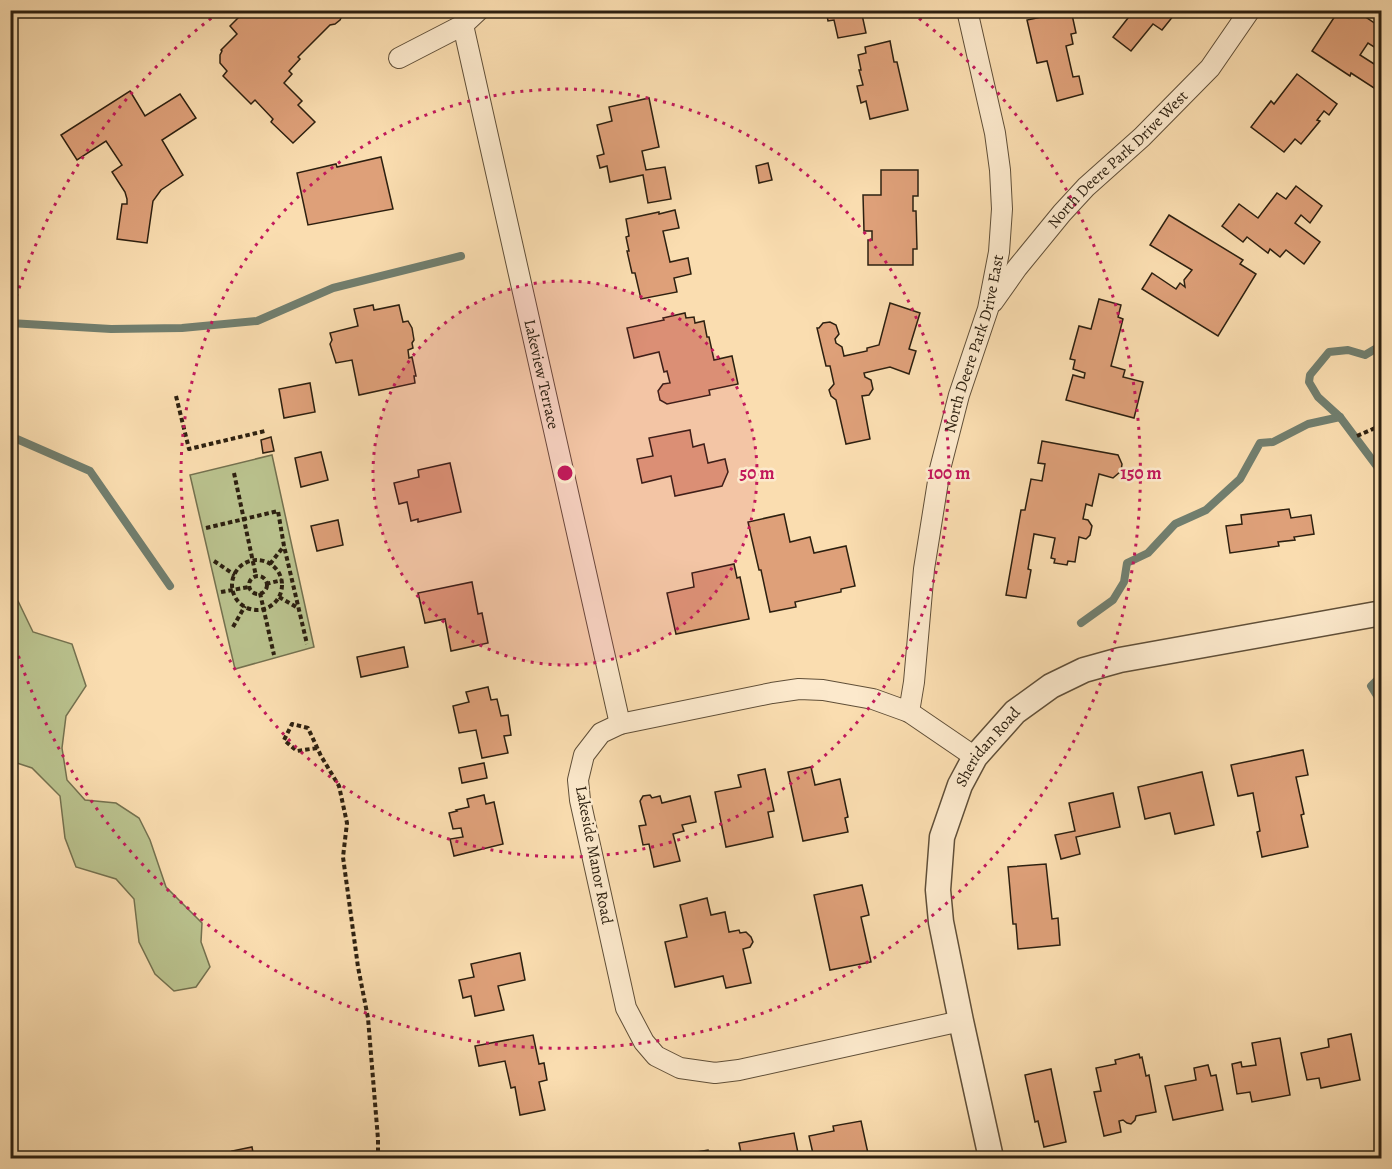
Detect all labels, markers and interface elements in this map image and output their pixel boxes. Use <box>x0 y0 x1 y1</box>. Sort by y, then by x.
street label: North Deere Park Drive West <box>1043 86 1193 233</box>
street label: North Deere Park Drive East <box>939 253 1009 435</box>
street label: Lakeview Terrace <box>518 317 564 431</box>
text: 50 m <box>740 461 774 485</box>
text: 100 m <box>928 461 970 485</box>
text: 150 m <box>1120 461 1162 485</box>
centre of rings <box>555 463 575 483</box>
street label: Sheridan Road <box>950 702 1026 791</box>
street label: Lakeside Manor Road <box>570 784 618 926</box>

